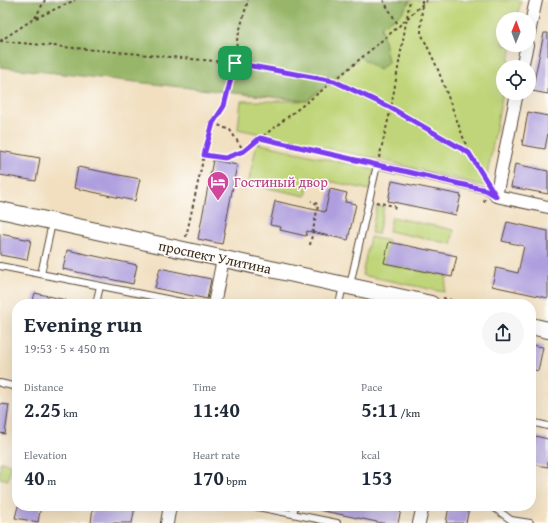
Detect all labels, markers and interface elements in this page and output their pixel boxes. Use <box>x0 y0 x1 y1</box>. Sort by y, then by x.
north arrow <box>496 12 536 52</box>
map controls <box>496 12 536 100</box>
pin <box>218 46 252 80</box>
icon: arrive <box>224 52 246 74</box>
button: locate <box>496 60 536 100</box>
hotel icon: Гостиный двор <box>205 169 231 202</box>
place label: Гостиный двор <box>234 172 328 192</box>
street label: проспект Улитина <box>157 235 274 279</box>
text: Evening run <box>24 308 142 340</box>
button: share <box>482 312 524 354</box>
text: 19:53 · 5 × 450 m <box>24 339 110 358</box>
text: Distance <box>24 379 63 395</box>
text: Time <box>193 379 216 395</box>
text: Pace <box>361 379 382 395</box>
text: 2.25 <box>24 395 61 424</box>
text: 11:40 <box>193 395 240 424</box>
text: 5:11 <box>361 395 398 424</box>
text: km <box>61 405 78 421</box>
text: /km <box>398 405 420 421</box>
text: Elevation <box>24 447 67 463</box>
text: Heart rate <box>193 447 240 463</box>
text: kcal <box>361 447 380 463</box>
text: 40 <box>24 463 45 492</box>
text: 170 <box>193 463 224 492</box>
text: 153 <box>361 463 392 492</box>
text: m <box>45 473 56 489</box>
text: bpm <box>224 473 247 489</box>

